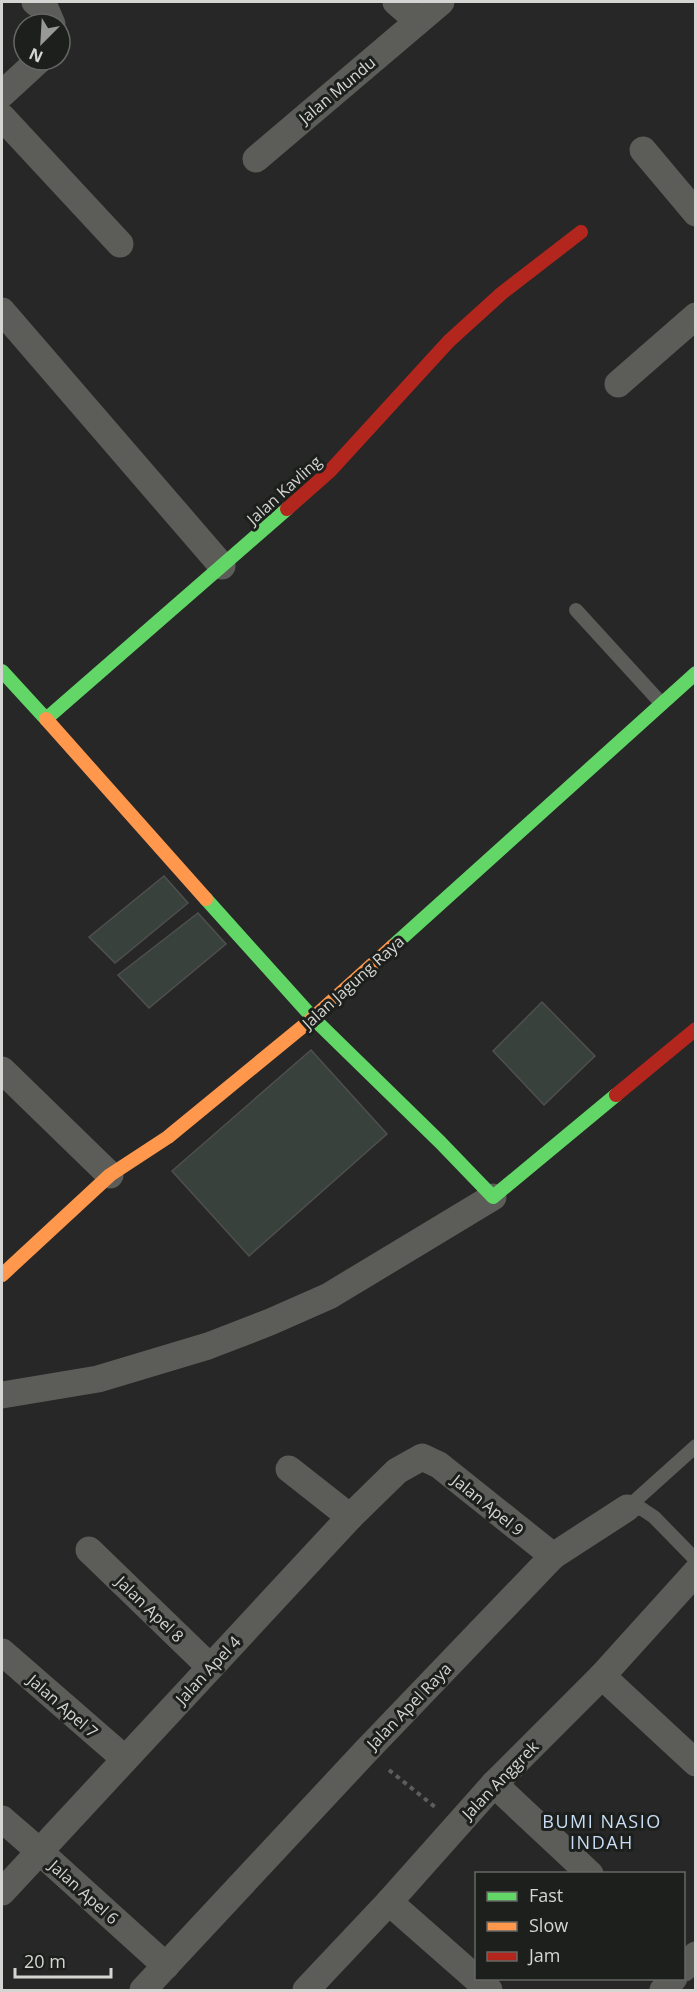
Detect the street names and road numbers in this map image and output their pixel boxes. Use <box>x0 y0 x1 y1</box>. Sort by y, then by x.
street label: Jalan Mundu <box>293 51 380 130</box>
street label: Jalan Kavling <box>240 450 326 531</box>
street label: Jalan Jagung Raya <box>296 930 409 1035</box>
street label: Jalan Apel 9 <box>446 1468 528 1541</box>
street label: Jalan Apel 8 <box>110 1570 189 1647</box>
street label: Jalan Apel 4 <box>169 1631 245 1711</box>
street label: Jalan Apel Raya <box>361 1658 456 1756</box>
street label: Jalan Apel 7 <box>22 1668 103 1743</box>
street label: Jalan Anggrek <box>456 1735 544 1826</box>
street label: Jalan Apel 6 <box>43 1854 123 1929</box>

